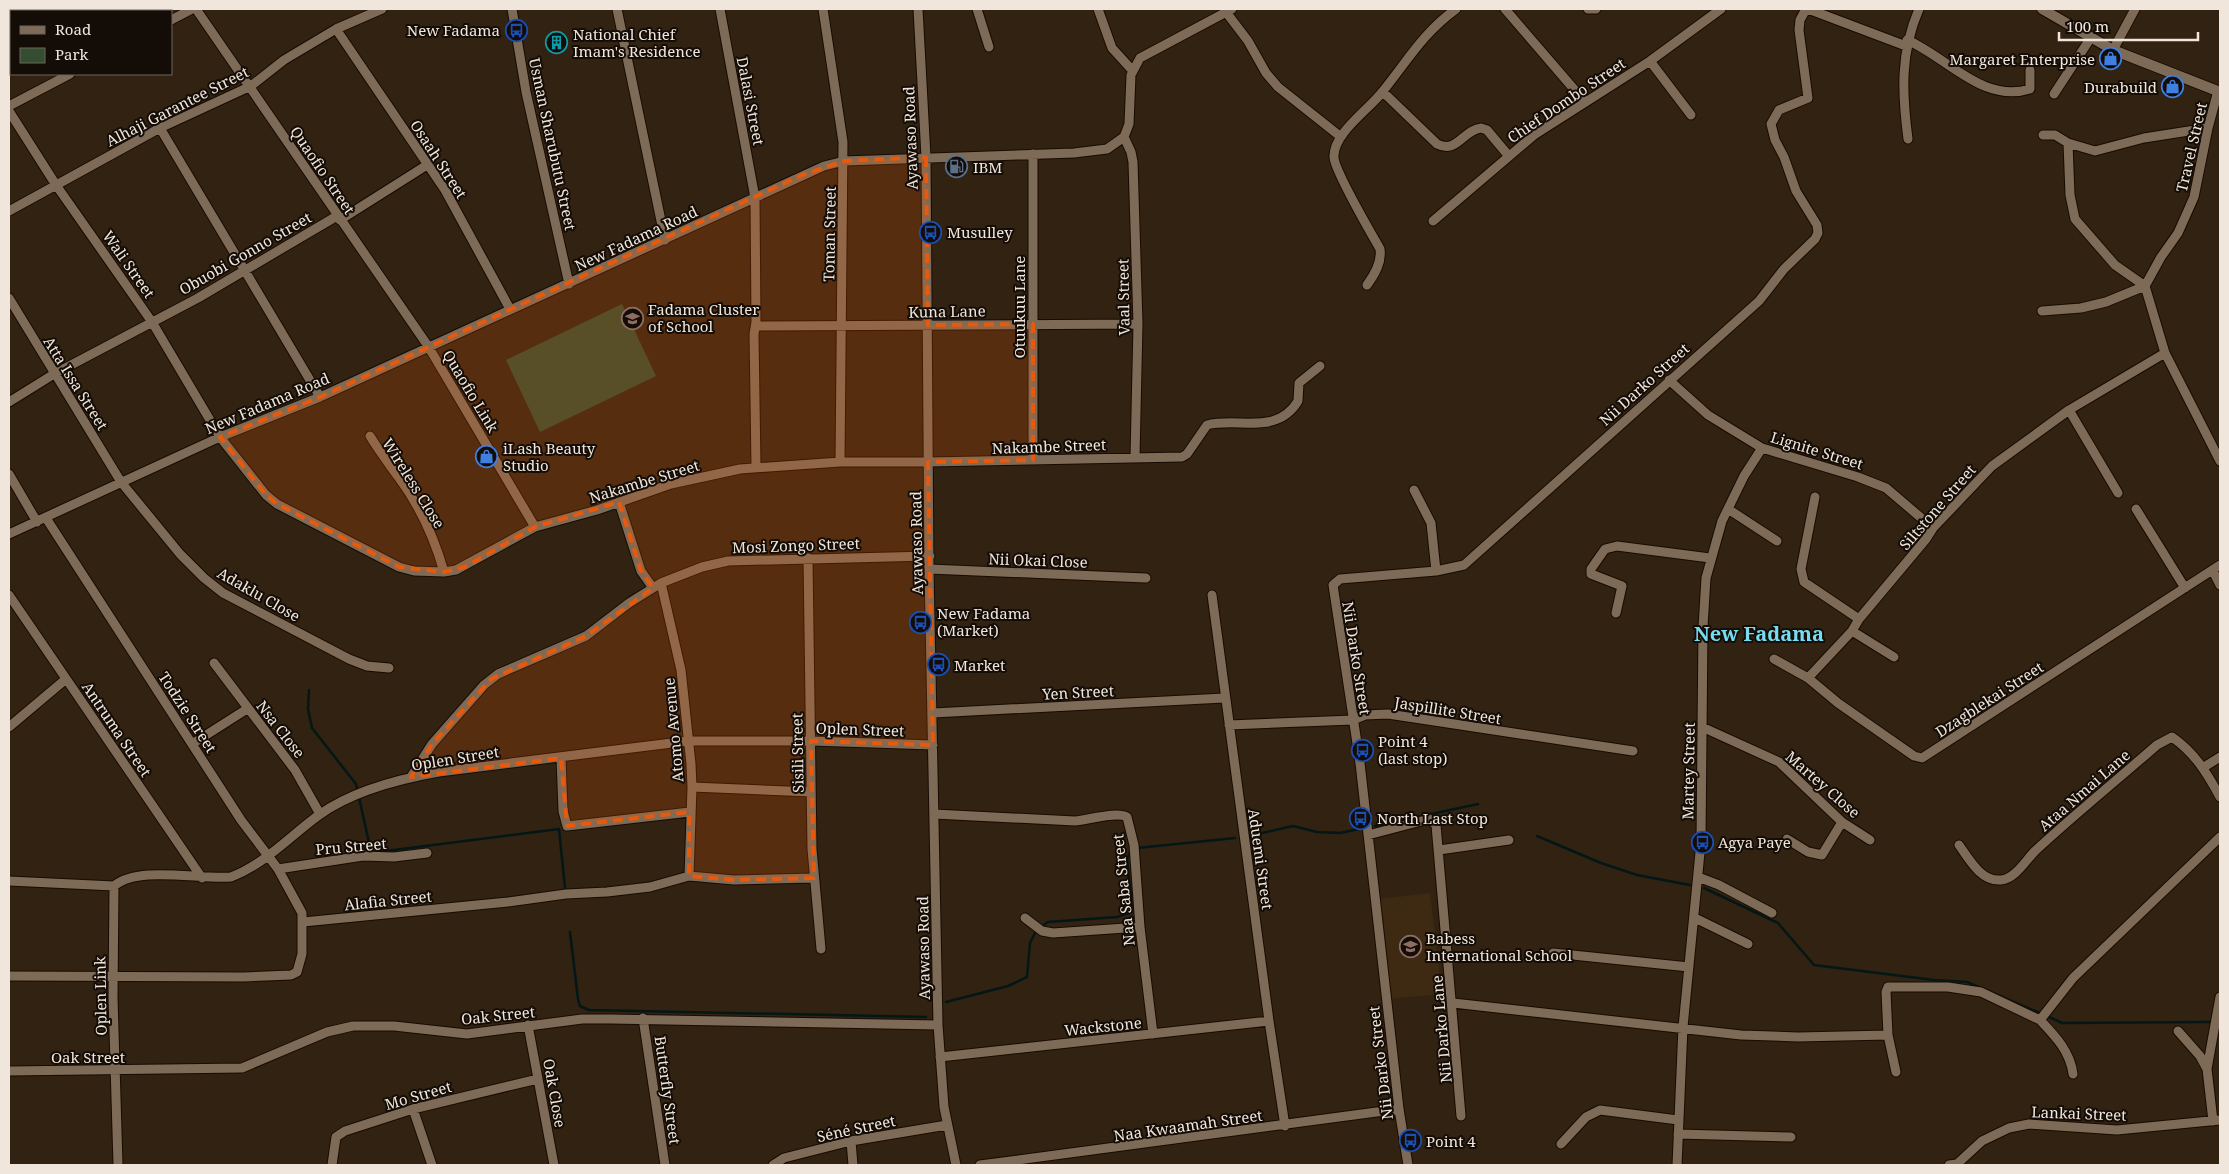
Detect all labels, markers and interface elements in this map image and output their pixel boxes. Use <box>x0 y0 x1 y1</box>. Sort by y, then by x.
legend <box>10 10 172 75</box>
scale bar <box>2059 10 2198 42</box>
text: 100 m <box>2066 16 2109 36</box>
bus stop icon: New Fadama <box>504 18 528 42</box>
text: Road <box>55 19 91 39</box>
place label: New Fadama <box>407 20 500 40</box>
place label: National Chief Imam's Residence <box>573 24 700 61</box>
building icon: National Chief Imam's Residence <box>545 31 569 55</box>
text: Park <box>55 44 89 64</box>
shop icon: Margaret Enterprise <box>2099 47 2123 71</box>
place label: Margaret Enterprise <box>1949 49 2095 69</box>
street label: Chief Dombo Street <box>1503 53 1629 147</box>
street label: Dalasi Street <box>733 55 769 147</box>
street label: Usman Sharubutu Street <box>525 56 581 232</box>
street label: Alhaji Garantee Street <box>102 61 252 151</box>
shop icon: Durabuild <box>2161 75 2185 99</box>
place label: Durabuild <box>2084 77 2157 97</box>
street label: Ayawaso Road <box>898 86 922 190</box>
street label: Travel Street <box>2171 100 2211 194</box>
street label: Osaah Street <box>406 116 472 202</box>
street label: Quaofio Street <box>286 122 360 218</box>
fuel station icon: IBM <box>945 155 969 179</box>
place label: IBM <box>973 157 1002 177</box>
street label: Toman Street <box>818 186 840 282</box>
street label: New Fadama Road <box>571 201 701 275</box>
street label: Obuobi Gonno Street <box>175 207 315 299</box>
bus stop icon: Musulley <box>919 220 943 244</box>
place label: Musulley <box>947 222 1013 242</box>
street label: Wali Street <box>98 226 160 302</box>
street label: Otuukuu Lane <box>1009 256 1029 358</box>
street label: Vaal Street <box>1112 259 1134 335</box>
place label: Fadama Cluster of School <box>648 299 759 336</box>
street label: Kuna Lane <box>908 300 986 322</box>
school or university icon: Fadama Cluster of School <box>620 306 644 330</box>
street label: Atta Issa Street <box>39 332 113 434</box>
street label: Nii Darko Street <box>1595 338 1693 430</box>
street label: Quaofio Link <box>439 346 504 436</box>
street label: New Fadama Road <box>202 368 332 438</box>
street label: Lignite Street <box>1768 426 1866 474</box>
street label: Wireless Close <box>378 434 450 532</box>
street label: Nakambe Street <box>992 434 1106 458</box>
place label: iLash Beauty Studio <box>503 438 596 475</box>
shop icon: iLash Beauty Studio <box>475 445 499 469</box>
street label: Nakambe Street <box>586 455 702 507</box>
street label: Siltstone Street <box>1894 460 1980 554</box>
street label: Ayawaso Road <box>905 491 927 595</box>
street label: Mosi Zongo Street <box>732 533 860 557</box>
street label: Nii Okai Close <box>988 548 1088 572</box>
street label: Adaklu Close <box>214 562 304 626</box>
street label: Nii Darko Street <box>1338 600 1376 716</box>
place label: New Fadama (Market) <box>937 603 1030 640</box>
bus stop icon: New Fadama (Market) <box>909 610 933 634</box>
district label: New Fadama <box>1694 620 1824 647</box>
bus stop icon: Market <box>926 653 950 677</box>
place label: Market <box>954 655 1005 675</box>
street label: Dzagblekai Street <box>1931 657 2047 741</box>
street label: Todzie Street <box>154 668 222 756</box>
street label: Atomo Avenue <box>658 677 688 783</box>
street label: Antruma Street <box>78 678 156 780</box>
street label: Yen Street <box>1041 680 1114 704</box>
street label: Jaspillite Street <box>1392 692 1503 728</box>
street label: Nsa Close <box>252 696 310 762</box>
street label: Sisili Street <box>786 713 808 793</box>
street label: Oplen Street <box>815 717 905 741</box>
street label: Martey Street <box>1677 722 1699 820</box>
place label: Point 4 (last stop) <box>1378 731 1447 768</box>
bus stop icon: Point 4 (last stop) <box>1350 738 1374 762</box>
street label: Oplen Street <box>410 741 500 775</box>
street label: Ataa Nmai Lane <box>2034 745 2134 835</box>
street label: Martey Close <box>1782 746 1864 822</box>
bus stop icon: North Last Stop <box>1349 806 1373 830</box>
street label: Aduemi Street <box>1244 807 1278 911</box>
place label: North Last Stop <box>1377 808 1488 828</box>
bus stop icon: Agya Paye <box>1690 830 1714 854</box>
place label: Agya Paye <box>1718 832 1791 852</box>
street label: Pru Street <box>315 833 387 859</box>
street label: Naa Saba Street <box>1107 833 1139 947</box>
street label: Alafia Street <box>343 885 433 915</box>
street label: Ayawaso Road <box>912 896 934 1000</box>
place label: Babess International School <box>1426 928 1572 965</box>
school or university icon: Babess International School <box>1398 935 1422 959</box>
street label: Oplen Link <box>89 956 111 1036</box>
street label: Nii Darko Lane <box>1426 974 1456 1084</box>
street label: Oak Street <box>460 1001 536 1029</box>
street label: Nii Darko Street <box>1363 1005 1397 1121</box>
street label: Wackstone <box>1063 1012 1143 1040</box>
street label: Butterfly Street <box>651 1035 685 1145</box>
street label: Oak Street <box>51 1047 125 1067</box>
street label: Oak Close <box>539 1057 571 1129</box>
street label: Mo Street <box>382 1076 454 1114</box>
street label: Lankai Street <box>2031 1101 2127 1125</box>
street label: Naa Kwaamah Street <box>1112 1105 1264 1145</box>
street label: Séné Street <box>815 1110 897 1146</box>
bus stop icon: Point 4 <box>1398 1129 1422 1153</box>
place label: Point 4 <box>1426 1131 1476 1151</box>

